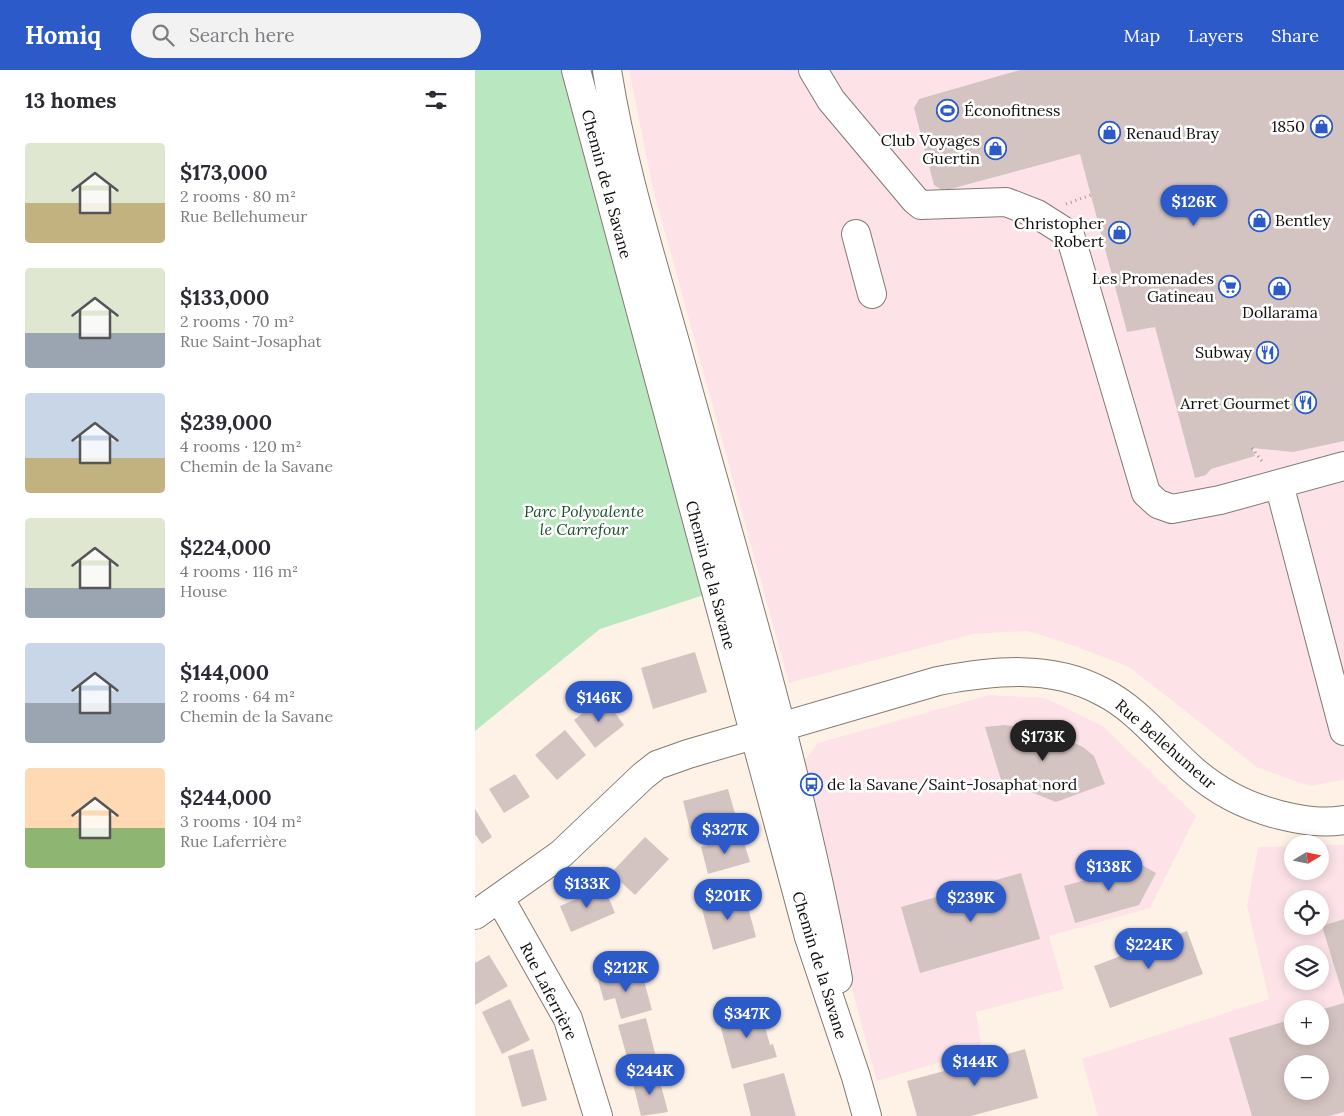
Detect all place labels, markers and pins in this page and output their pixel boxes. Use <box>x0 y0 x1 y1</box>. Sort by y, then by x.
sports icon: Éconofitness <box>936 98 960 122</box>
place label: Éconofitness <box>964 100 1060 120</box>
shop icon: 1850 <box>1309 114 1333 138</box>
place label: 1850 <box>1272 116 1305 136</box>
shop icon: Renaud Bray <box>1098 121 1122 145</box>
place label: Renaud Bray <box>1126 123 1220 143</box>
place label: Club Voyages Guertin <box>881 130 980 168</box>
shop icon: Club Voyages Guertin <box>984 137 1008 161</box>
pin: $126K <box>1159 184 1229 227</box>
shop icon: Bentley <box>1247 208 1271 232</box>
place label: Bentley <box>1275 210 1331 230</box>
place label: Christopher Robert <box>1014 213 1105 251</box>
shop icon: Christopher Robert <box>1108 220 1132 244</box>
place label: Les Promenades Gatineau <box>1092 268 1214 306</box>
supermarket icon: Les Promenades Gatineau <box>1218 275 1242 299</box>
shop icon: Dollarama <box>1268 276 1292 300</box>
place label: Dollarama <box>1242 302 1318 322</box>
restaurant icon: Subway <box>1256 340 1280 364</box>
place label: Subway <box>1195 342 1253 362</box>
restaurant icon: Arret Gourmet <box>1294 391 1318 415</box>
place label: Arret Gourmet <box>1179 393 1291 413</box>
pin: $146K <box>564 680 634 723</box>
pin: $173K <box>1008 720 1078 762</box>
bus stop icon: de la Savane/Saint-Josaphat nord <box>799 772 823 796</box>
place label: de la Savane/Saint-Josaphat nord <box>827 774 1078 795</box>
pin: $327K <box>690 812 760 855</box>
pin: $138K <box>1074 850 1144 892</box>
pin: $133K <box>552 866 622 909</box>
pin: $201K <box>693 878 763 921</box>
pin: $239K <box>936 880 1006 923</box>
pin: $224K <box>1114 928 1184 970</box>
pin: $212K <box>591 950 661 993</box>
pin: $347K <box>712 996 782 1039</box>
pin: $144K <box>940 1044 1010 1087</box>
pin: $244K <box>615 1054 685 1096</box>

